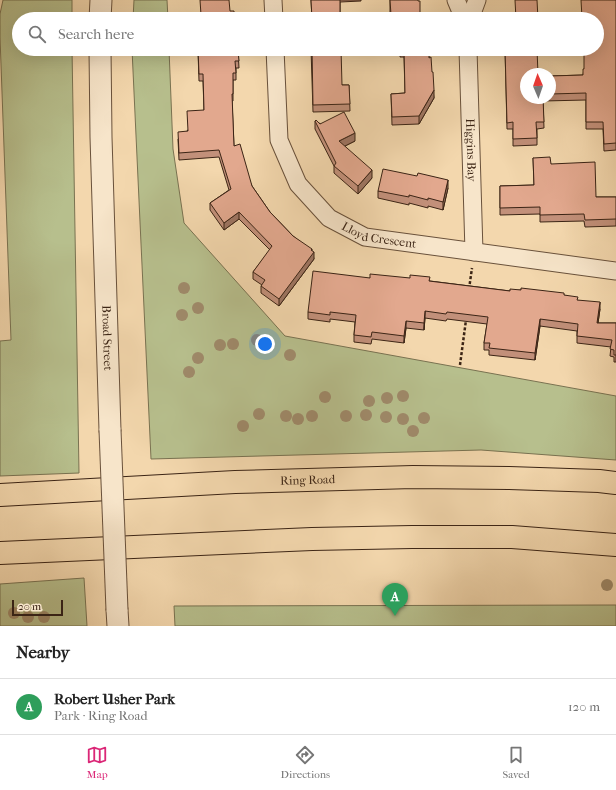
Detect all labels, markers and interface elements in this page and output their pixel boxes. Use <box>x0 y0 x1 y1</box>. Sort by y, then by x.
search box <box>12 12 604 56</box>
icon: search <box>26 23 48 45</box>
text: Search here <box>58 25 134 43</box>
north arrow <box>520 68 556 104</box>
street label: Higgins Bay <box>463 118 479 182</box>
street label: Lloyd Crescent <box>339 219 418 251</box>
street label: Broad Street <box>99 305 115 371</box>
your location <box>255 334 275 354</box>
street label: Ring Road <box>280 472 336 488</box>
pin: A <box>382 583 408 616</box>
scale bar <box>12 598 63 617</box>
text: 20 m <box>18 600 41 613</box>
text: Nearby <box>16 642 70 662</box>
text: Robert Usher Park <box>54 690 175 708</box>
text: A <box>25 699 33 714</box>
text: 120 m <box>568 699 600 714</box>
text: Park · Ring Road <box>54 708 148 723</box>
tab: Map <box>86 744 108 781</box>
tab: Directions <box>281 744 330 781</box>
tab: Saved <box>502 744 530 781</box>

